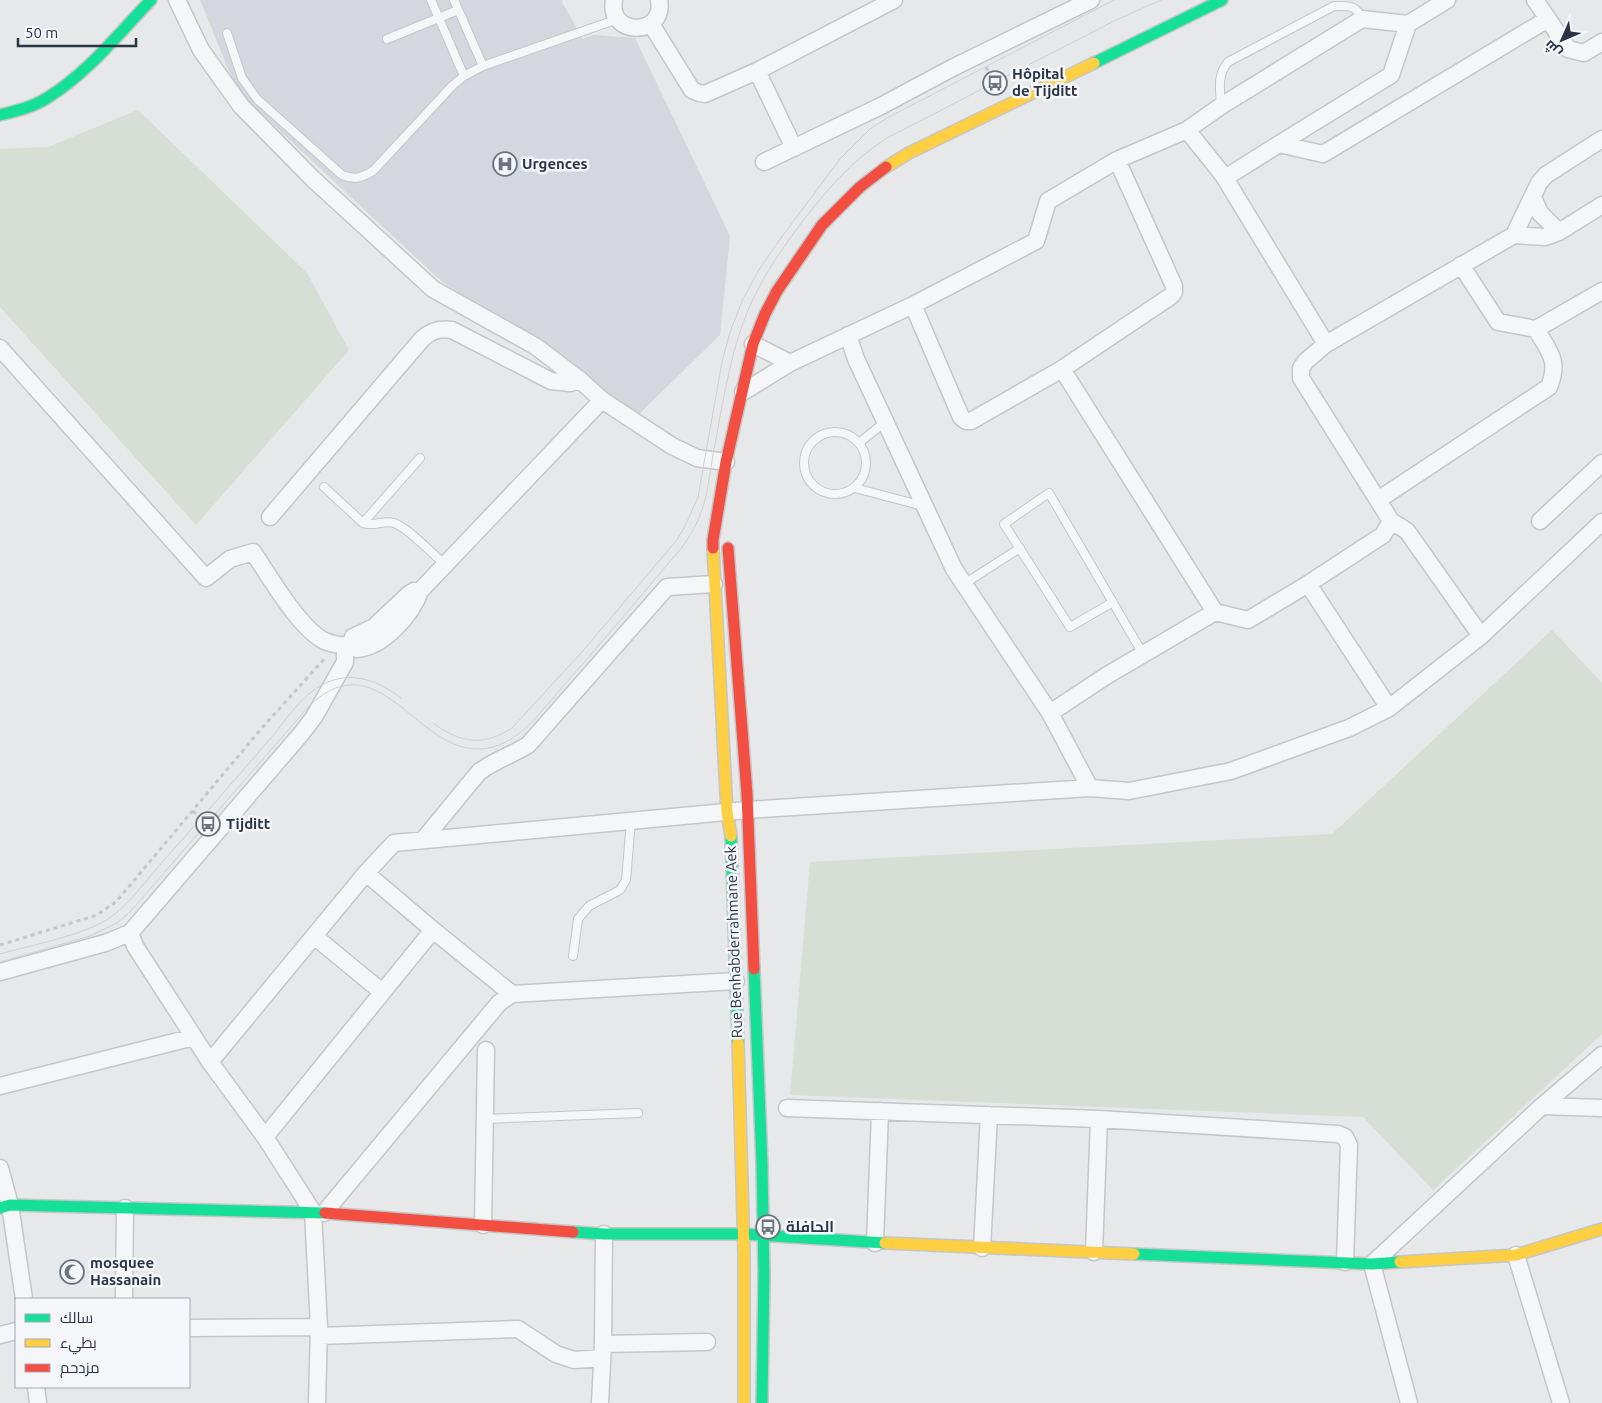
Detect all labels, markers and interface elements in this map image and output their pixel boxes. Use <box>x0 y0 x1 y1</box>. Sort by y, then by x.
scale bar <box>18 15 135 47</box>
north arrow <box>1537 15 1587 65</box>
text: 50 m <box>25 24 58 41</box>
text: ش <box>1541 36 1566 61</box>
place label: Hôpital de Tijditt <box>1012 65 1078 99</box>
bus stop icon: Hôpital de Tijditt <box>982 70 1008 96</box>
hospital icon: Urgences <box>492 151 518 177</box>
place label: Urgences <box>522 155 588 172</box>
bus stop icon: Tijditt <box>195 811 221 837</box>
place label: Tijditt <box>226 815 271 832</box>
street label: Rue Benhabderrahmane Aek <box>722 845 745 1038</box>
bus stop icon: الحافلة <box>755 1214 781 1240</box>
place label: الحافلة <box>786 1218 834 1235</box>
place label: mosquee Hassanain <box>90 1254 161 1288</box>
mosque icon: mosquee Hassanain <box>59 1259 85 1285</box>
legend <box>15 1298 190 1388</box>
text: سالك <box>60 1309 93 1326</box>
text: بطيء <box>60 1334 97 1355</box>
text: مزدحم <box>60 1359 100 1378</box>

